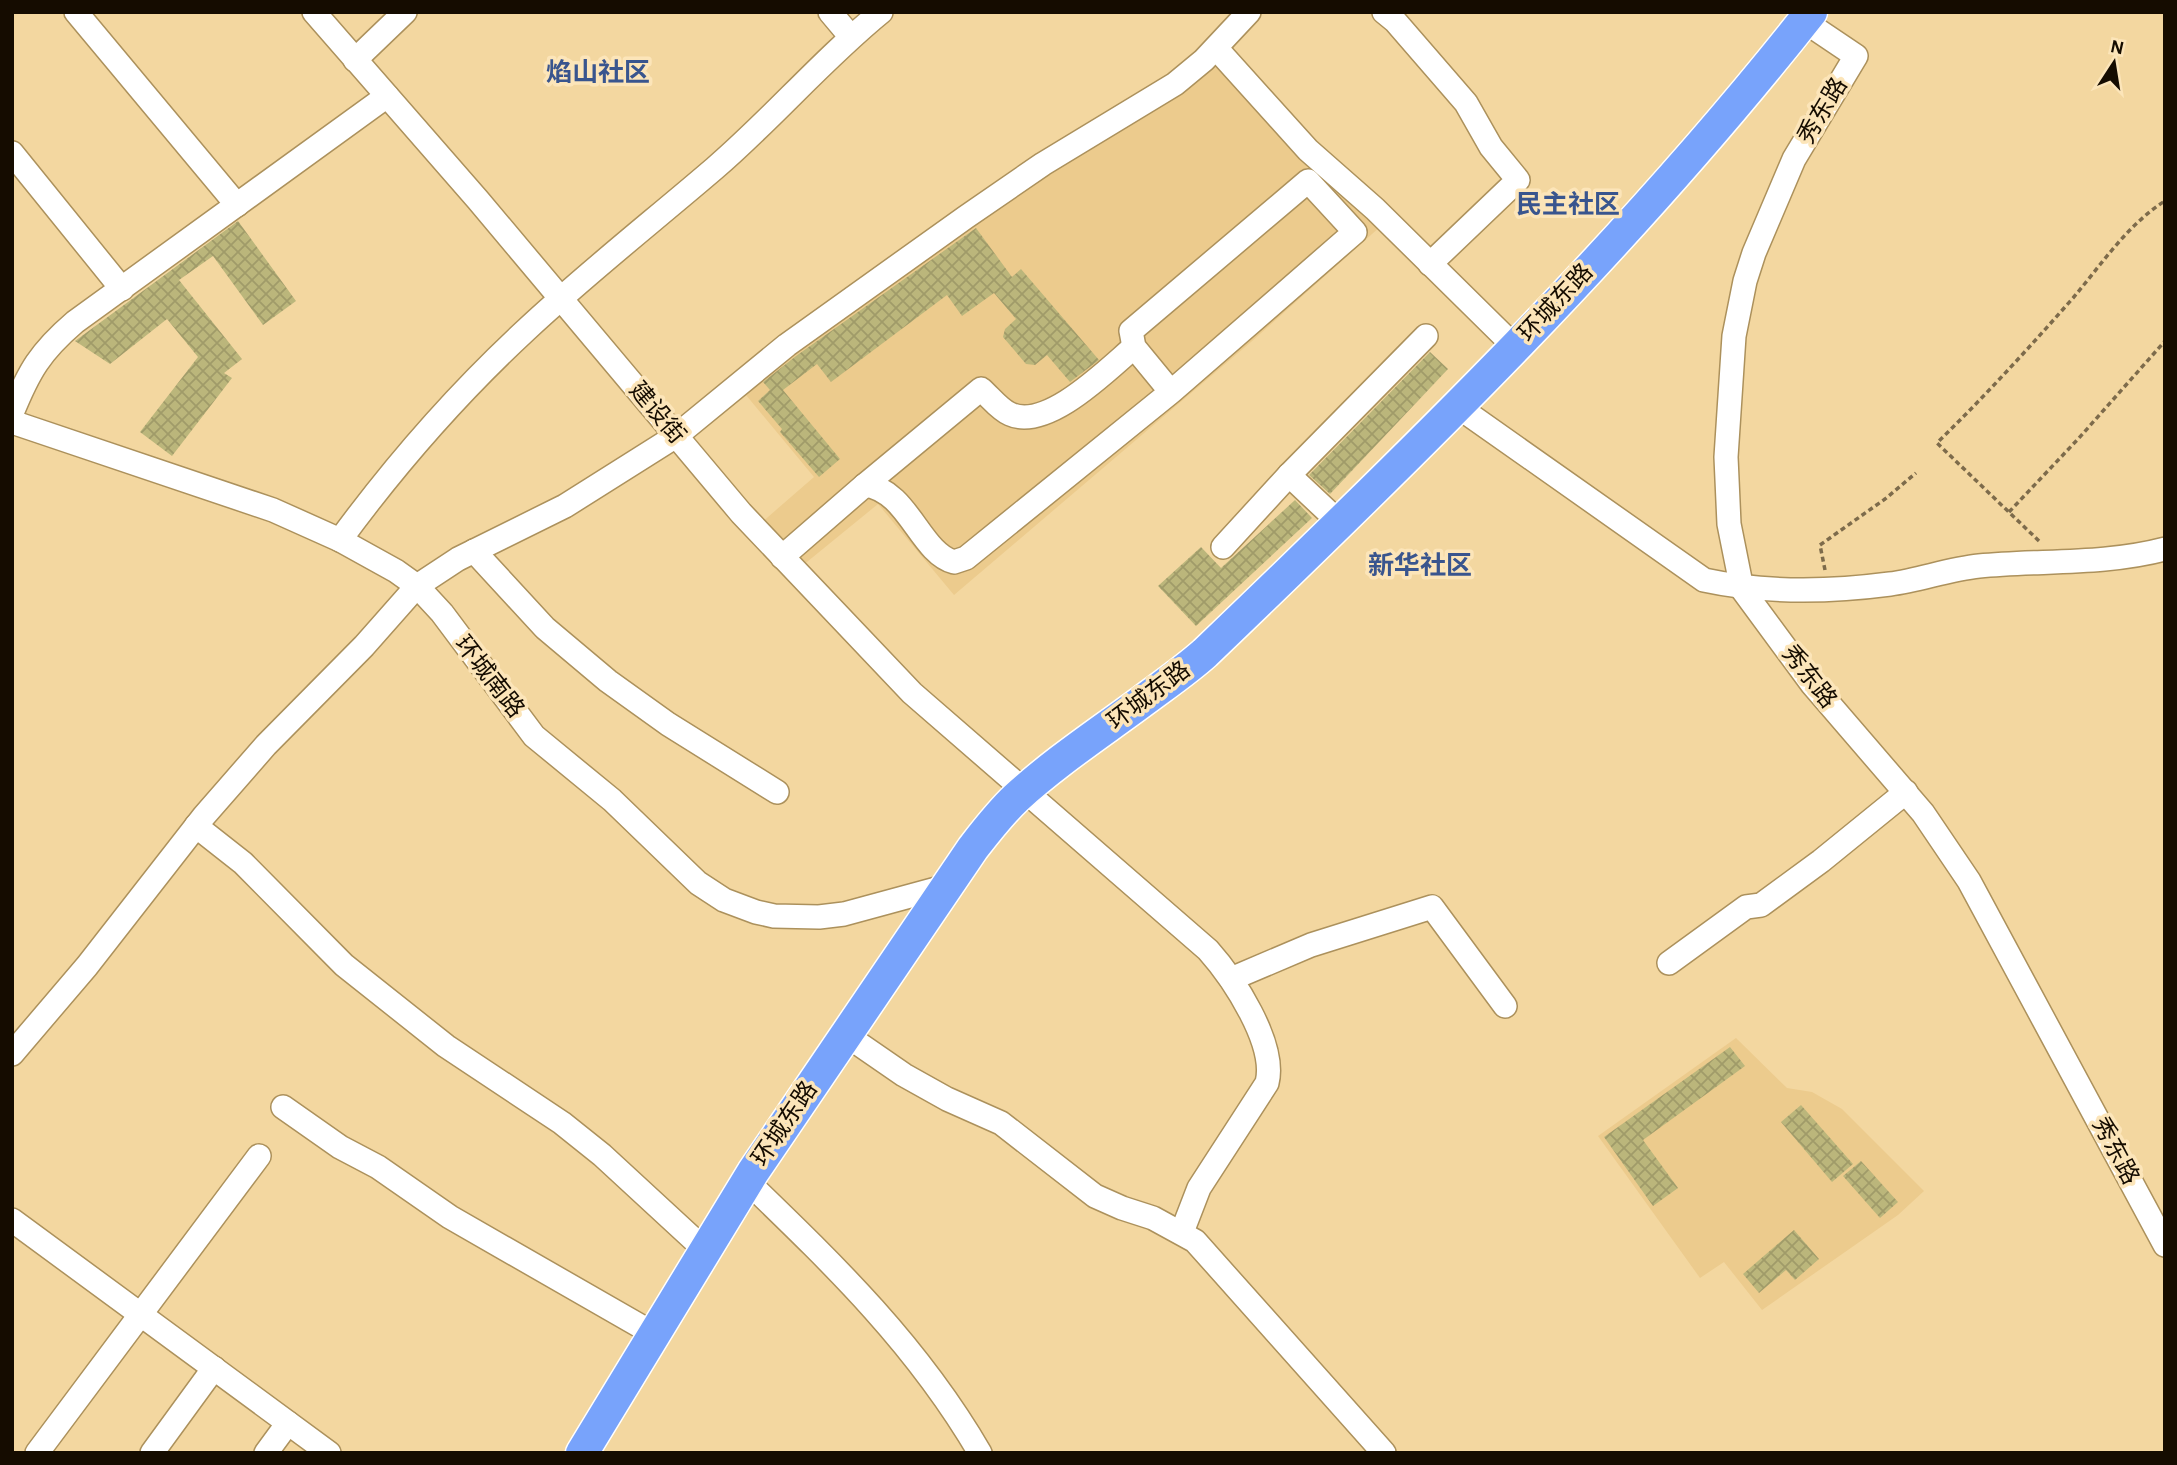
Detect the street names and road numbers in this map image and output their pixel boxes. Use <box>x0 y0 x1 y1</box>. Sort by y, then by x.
street label: 秀东路 <box>1792 73 1852 148</box>
street label: 环城东路 <box>1513 258 1598 346</box>
street label: 建设街 <box>625 376 691 448</box>
street label: 环城南路 <box>450 631 530 722</box>
street label: 秀东路 <box>1777 640 1842 713</box>
street label: 环城东路 <box>1102 656 1195 734</box>
street label: 环城东路 <box>747 1076 822 1171</box>
street label: 秀东路 <box>2088 1113 2144 1188</box>

